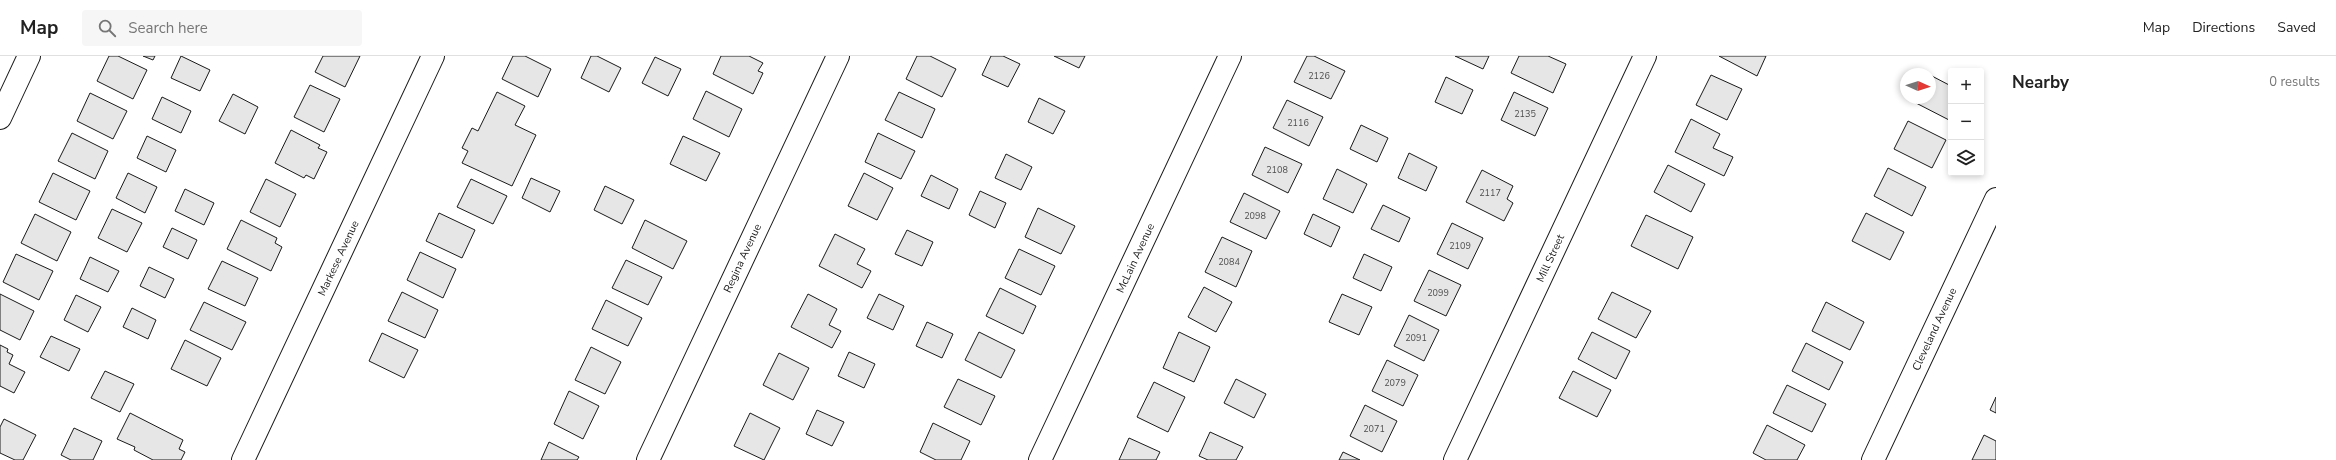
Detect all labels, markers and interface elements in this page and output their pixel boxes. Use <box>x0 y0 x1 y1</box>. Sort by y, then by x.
search box <box>82 10 362 46</box>
text: Map <box>20 15 58 41</box>
icon: search <box>96 17 118 39</box>
text: Search here <box>128 18 208 38</box>
text: Map <box>2143 18 2170 37</box>
text: Directions <box>2192 18 2255 37</box>
text: Saved <box>2277 18 2316 37</box>
north arrow <box>1900 68 1936 104</box>
map controls <box>1948 68 1984 176</box>
button: + <box>1948 68 1984 104</box>
house number: 2126 <box>1308 70 1330 82</box>
text: Nearby <box>2012 71 2069 94</box>
text: 0 results <box>2269 73 2320 91</box>
button: − <box>1948 104 1984 140</box>
house number: 2135 <box>1514 108 1536 120</box>
house number: 2116 <box>1287 117 1309 129</box>
button: layers <box>1948 140 1984 176</box>
house number: 2108 <box>1266 164 1288 176</box>
house number: 2117 <box>1479 187 1501 199</box>
house number: 2098 <box>1244 210 1266 222</box>
street label: Markese Avenue <box>314 218 363 298</box>
street label: Regina Avenue <box>720 221 765 295</box>
street label: McLain Avenue <box>1113 221 1158 296</box>
street label: Mill Street <box>1533 232 1568 285</box>
house number: 2109 <box>1449 240 1471 252</box>
house number: 2084 <box>1218 256 1240 268</box>
street label: Cleveland Avenue <box>1909 285 1960 373</box>
house number: 2099 <box>1427 287 1449 299</box>
house number: 2091 <box>1405 332 1427 344</box>
house number: 2079 <box>1384 377 1406 389</box>
house number: 2071 <box>1363 423 1385 435</box>

